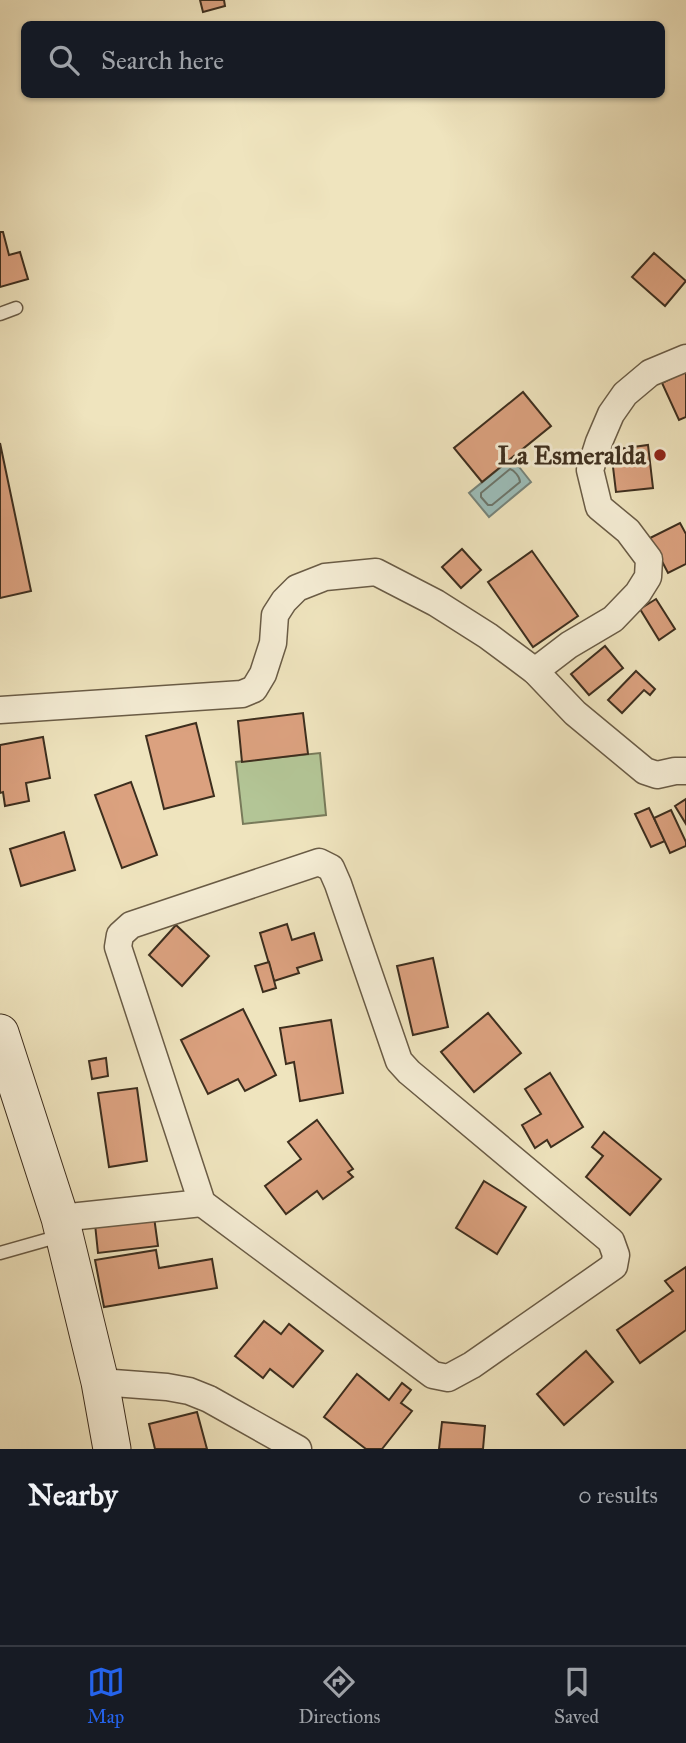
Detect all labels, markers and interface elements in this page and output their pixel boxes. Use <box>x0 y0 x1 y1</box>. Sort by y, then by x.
search box <box>21 21 665 98</box>
icon: search <box>45 41 83 79</box>
text: Search here <box>101 44 224 76</box>
place label: La Esmeralda <box>498 439 647 471</box>
marker: La Esmeralda <box>652 447 668 463</box>
text: Nearby <box>28 1477 118 1513</box>
text: 0 results <box>578 1481 658 1509</box>
tab: Map <box>87 1663 125 1728</box>
tab: Directions <box>298 1663 380 1728</box>
tab: Saved <box>554 1663 599 1728</box>

